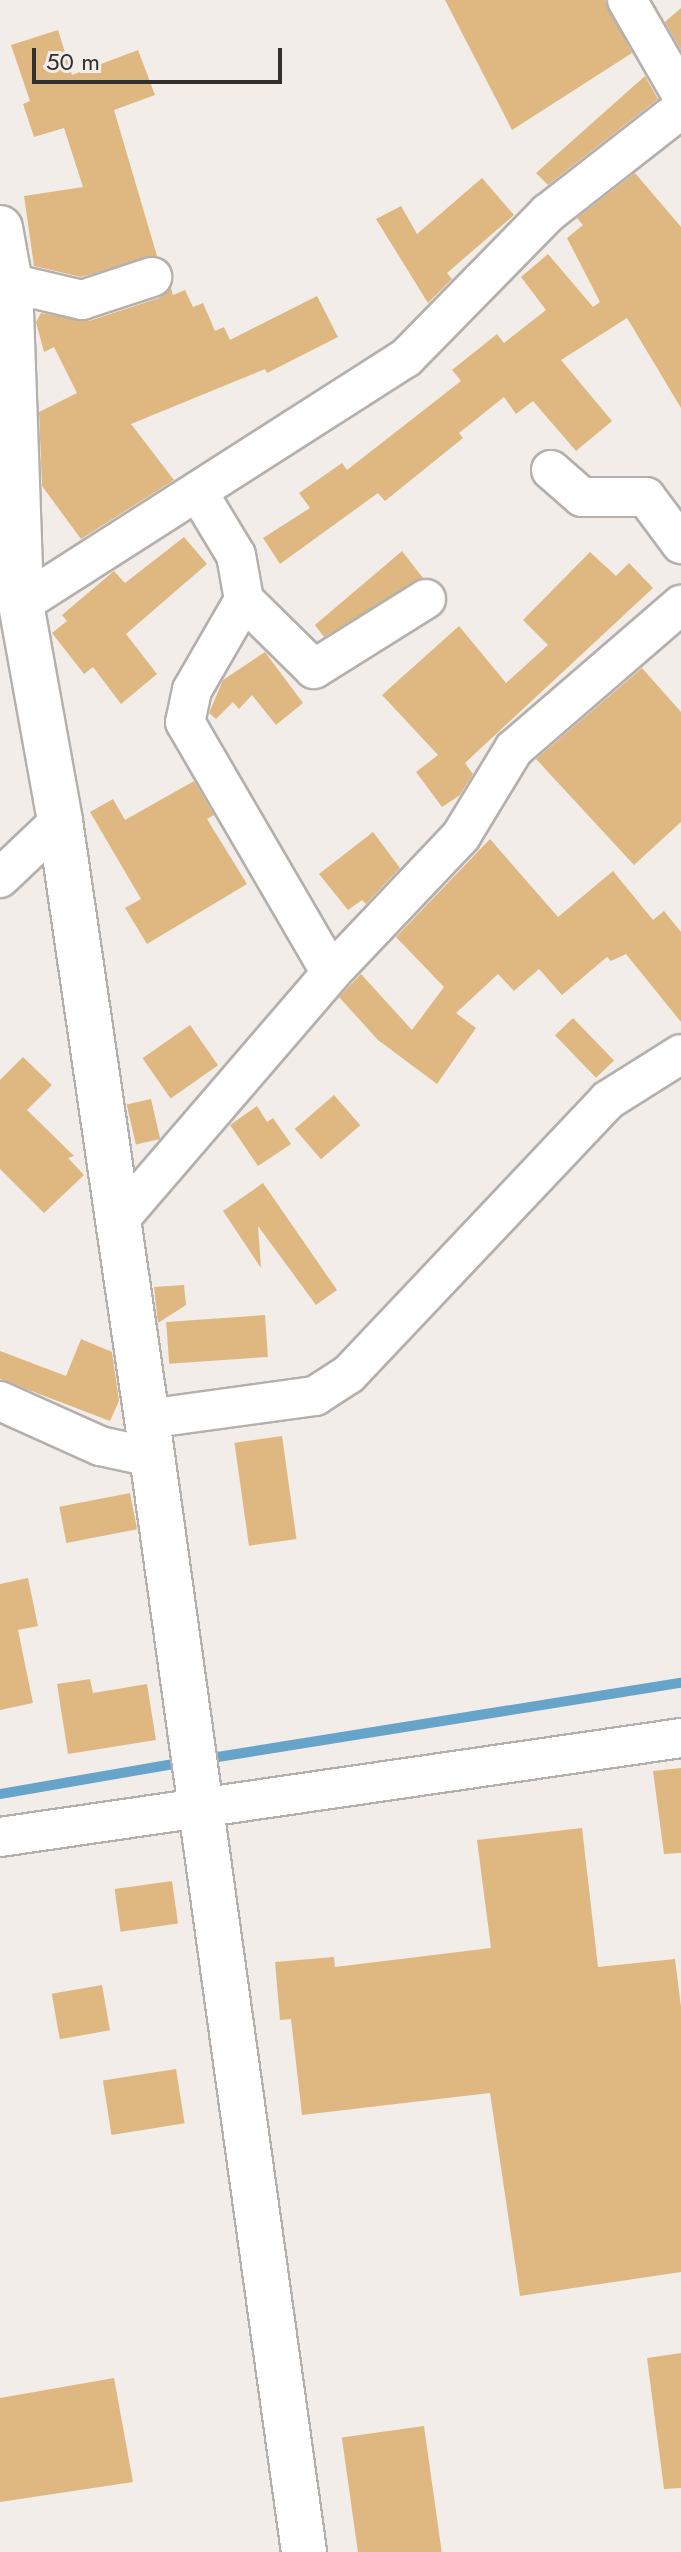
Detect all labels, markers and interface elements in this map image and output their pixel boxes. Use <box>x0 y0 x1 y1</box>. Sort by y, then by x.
scale bar <box>36 32 286 82</box>
text: 50 m <box>46 44 100 79</box>

